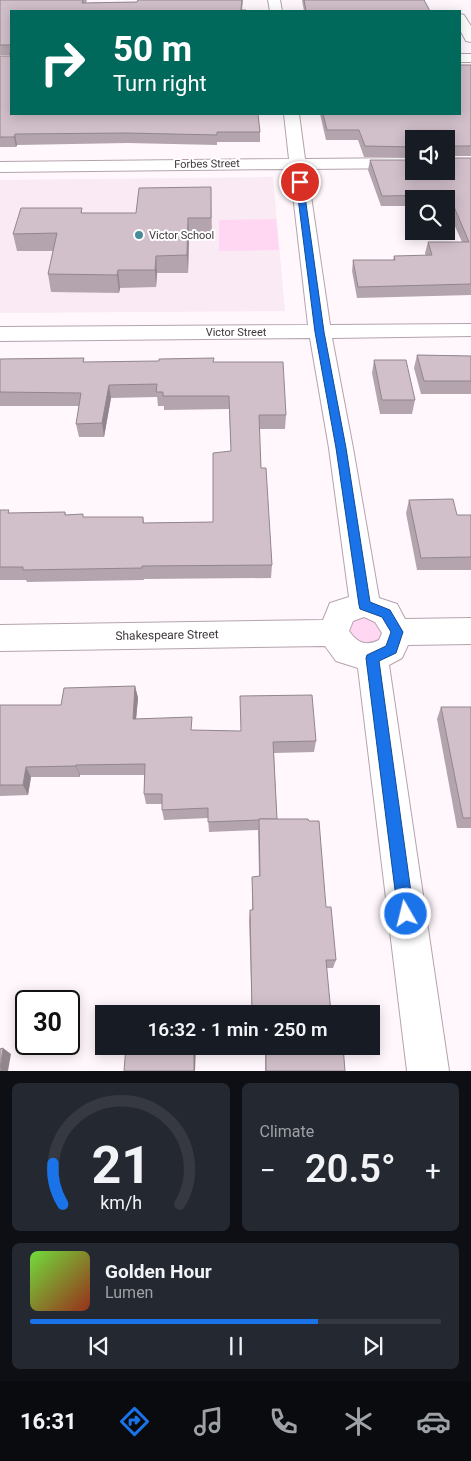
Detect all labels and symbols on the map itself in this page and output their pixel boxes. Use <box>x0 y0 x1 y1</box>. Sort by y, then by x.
street label: Forbes Street <box>174 157 240 171</box>
pin <box>279 161 321 203</box>
marker: Victor School <box>133 229 145 241</box>
place label: Victor School <box>149 229 214 242</box>
street label: Victor Street <box>206 326 267 339</box>
street label: Shakespeare Street <box>115 627 219 643</box>
position arrow <box>379 887 431 939</box>
speed limit sign: 30 <box>15 990 80 1055</box>

